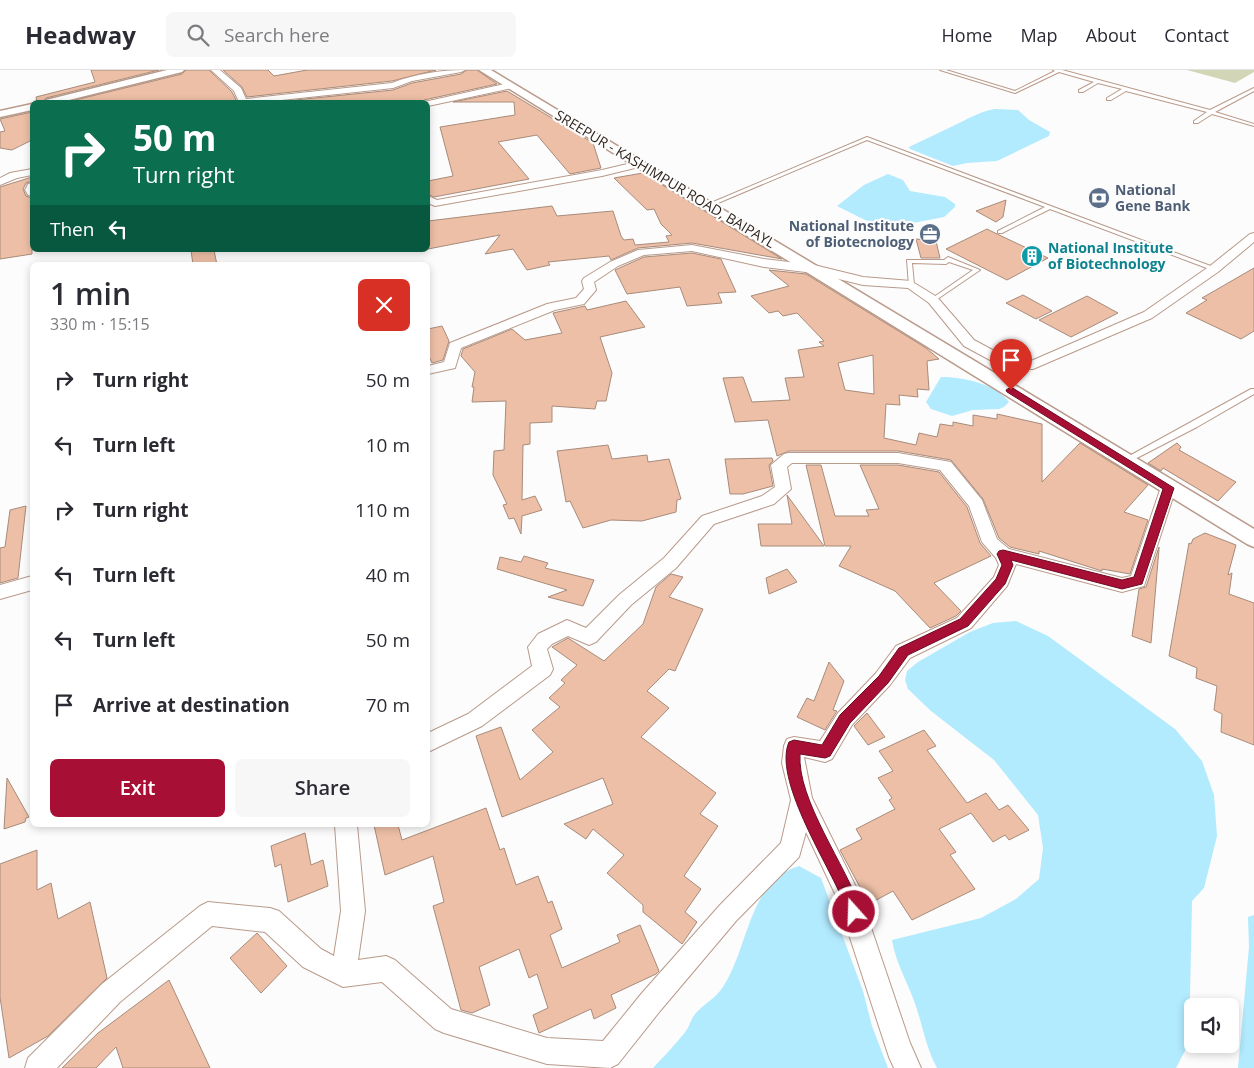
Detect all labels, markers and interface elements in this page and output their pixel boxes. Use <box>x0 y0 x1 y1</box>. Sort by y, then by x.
search box <box>166 12 516 57</box>
text: Headway <box>25 18 136 51</box>
icon: search <box>184 21 212 49</box>
text: Search here <box>224 22 330 48</box>
text: Home <box>942 23 992 47</box>
text: Map <box>1020 23 1058 47</box>
text: About <box>1086 23 1136 47</box>
text: Contact <box>1164 23 1229 47</box>
street label: SREEPUR - KASHIMPUR ROAD, BAIPAYL <box>552 105 779 252</box>
text: 50 m <box>133 114 216 161</box>
icon: right <box>50 120 115 185</box>
text: Turn right <box>133 159 235 189</box>
place label: National Gene Bank <box>1115 180 1191 215</box>
bank icon: National Gene Bank <box>1087 186 1111 210</box>
icon: left <box>104 215 132 243</box>
text: Then <box>50 216 94 242</box>
place label: National Institute of Biotecnology <box>789 216 914 251</box>
office icon: National Institute of Biotecnology <box>918 222 942 246</box>
place label: National Institute of Biotechnology <box>1048 238 1173 273</box>
building icon: National Institute of Biotechnology <box>1020 244 1044 268</box>
text: 1 min <box>50 273 131 314</box>
button: close <box>358 279 410 331</box>
text: 330 m · 15:15 <box>50 313 150 335</box>
pin <box>990 339 1032 390</box>
icon: arrive <box>997 346 1025 374</box>
icon: right <box>50 366 78 394</box>
text: Turn right <box>93 367 188 393</box>
text: 50 m <box>366 367 410 393</box>
icon: left <box>50 431 78 459</box>
text: Turn left <box>93 432 175 458</box>
text: 10 m <box>366 432 410 458</box>
icon: right <box>50 496 78 524</box>
text: Turn right <box>93 497 188 523</box>
text: 110 m <box>355 497 410 523</box>
icon: left <box>50 561 78 589</box>
text: Turn left <box>93 562 175 588</box>
text: 40 m <box>366 562 410 588</box>
icon: left <box>50 626 78 654</box>
text: Turn left <box>93 627 175 653</box>
text: 50 m <box>366 627 410 653</box>
icon: arrive <box>50 691 78 719</box>
text: Arrive at destination <box>93 692 290 718</box>
text: 70 m <box>366 692 410 718</box>
button: Exit <box>50 759 225 817</box>
button: Share <box>235 759 410 817</box>
position arrow <box>827 885 879 937</box>
map controls <box>1184 998 1239 1053</box>
button: sound <box>1184 998 1239 1053</box>

